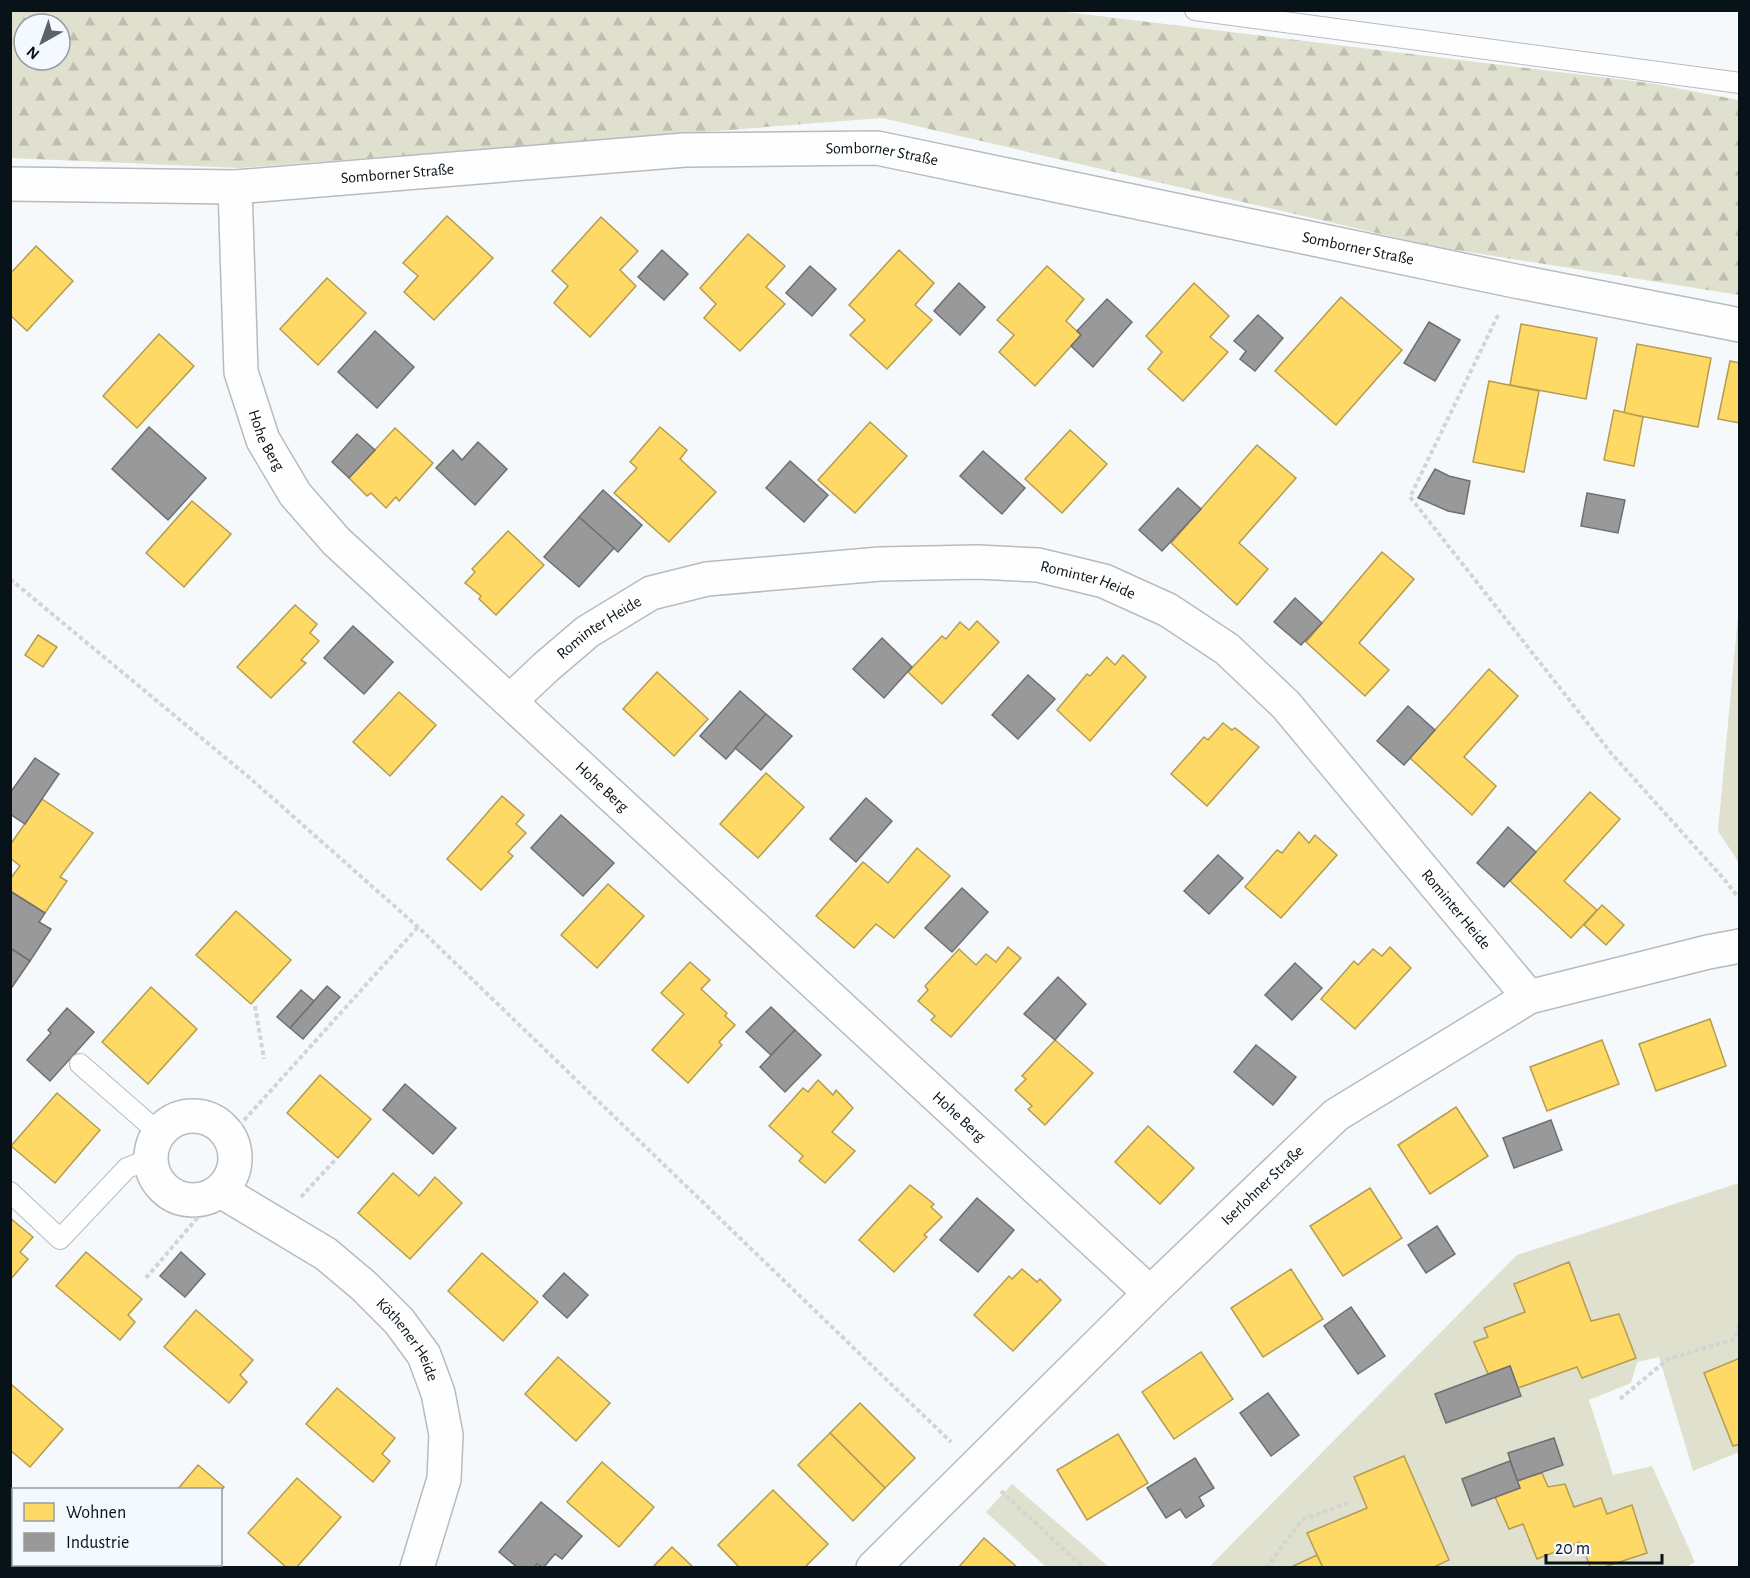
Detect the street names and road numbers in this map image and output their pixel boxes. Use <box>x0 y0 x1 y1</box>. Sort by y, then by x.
street label: Somborner Straße <box>826 140 940 169</box>
street label: Somborner Straße <box>340 161 455 186</box>
street label: Somborner Straße <box>1301 229 1415 268</box>
street label: Hohe Berg <box>246 408 287 474</box>
street label: Rominter Heide <box>1039 558 1138 602</box>
street label: Rominter Heide <box>554 593 644 662</box>
street label: Hohe Berg <box>573 759 632 815</box>
street label: Rominter Heide <box>1418 866 1494 952</box>
street label: Hohe Berg <box>930 1088 989 1145</box>
street label: Iserlohner Straße <box>1218 1143 1307 1228</box>
street label: Köthener Heide <box>373 1295 441 1383</box>

